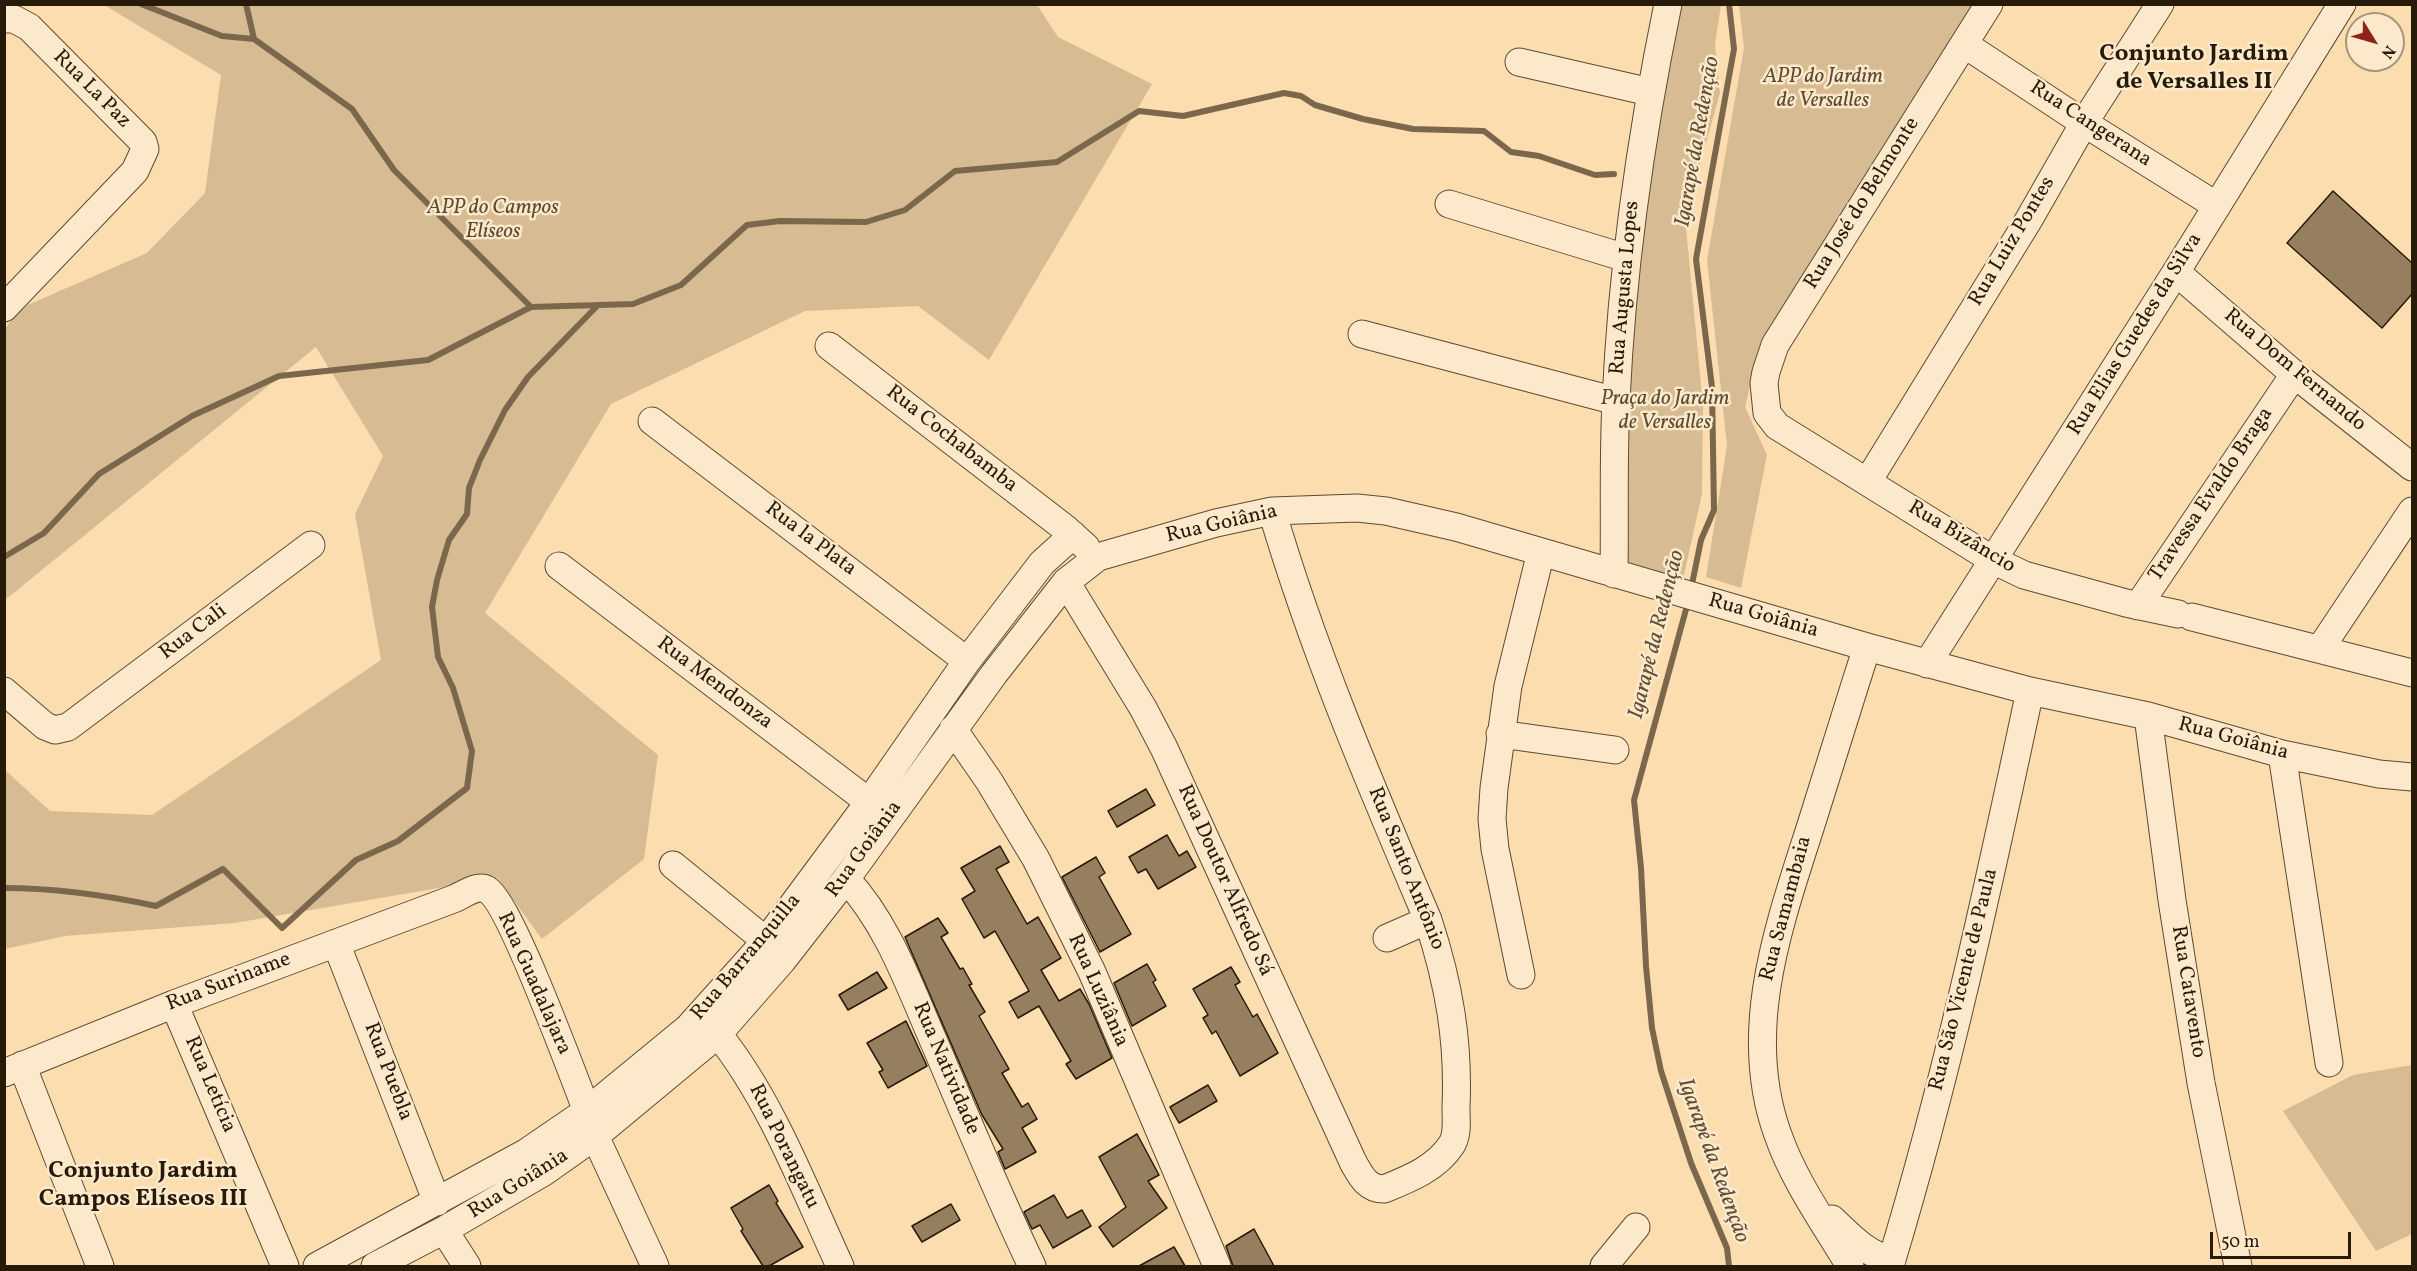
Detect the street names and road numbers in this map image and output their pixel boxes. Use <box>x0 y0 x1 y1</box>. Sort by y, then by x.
street label: Rua La Paz <box>47 46 135 134</box>
street label: Rua Cangerana <box>2024 76 2156 174</box>
street label: Rua José do Belmonte <box>1800 113 1926 295</box>
street label: Rua Luiz Pontes <box>1964 172 2062 312</box>
street label: Rua Augusta Lopes <box>1606 200 1646 376</box>
street label: Rua Elias Guedes da Silva <box>2063 229 2209 441</box>
street label: Rua Dom Fernando <box>2218 304 2370 438</box>
street label: Rua Cochabamba <box>880 381 1022 499</box>
street label: Travessa Evaldo Braga <box>2144 403 2280 587</box>
street label: Rua Bizâncio <box>1903 496 2019 580</box>
street label: Rua la Plata <box>759 497 861 583</box>
street label: Rua Goiânia <box>1164 500 1280 550</box>
street label: Rua Goiânia <box>1705 589 1821 645</box>
street label: Rua Cali <box>155 600 233 666</box>
street label: Rua Mendonza <box>651 632 777 736</box>
street label: Rua Goiânia <box>2175 713 2291 767</box>
street label: Rua Doutor Alfredo Sá <box>1170 781 1278 981</box>
street label: Rua Santo Antônio <box>1361 784 1449 954</box>
street label: Rua Goiânia <box>821 797 909 903</box>
street label: Rua Samambaia <box>1756 834 1818 984</box>
street label: Rua São Vicente de Paula <box>1925 866 2005 1094</box>
street label: Rua Barranquilla <box>687 890 807 1026</box>
street label: Rua Guadalajara <box>490 909 576 1059</box>
street label: Rua Catavento <box>2164 924 2210 1060</box>
street label: Rua Luziânia <box>1061 931 1133 1051</box>
street label: Rua Suriname <box>163 948 295 1018</box>
street label: Rua Natividade <box>906 999 984 1139</box>
street label: Rua Puebla <box>357 1019 417 1125</box>
street label: Rua Letícia <box>177 1033 241 1137</box>
street label: Rua Porangatu <box>742 1080 824 1214</box>
street label: Rua Goiânia <box>464 1144 574 1226</box>

